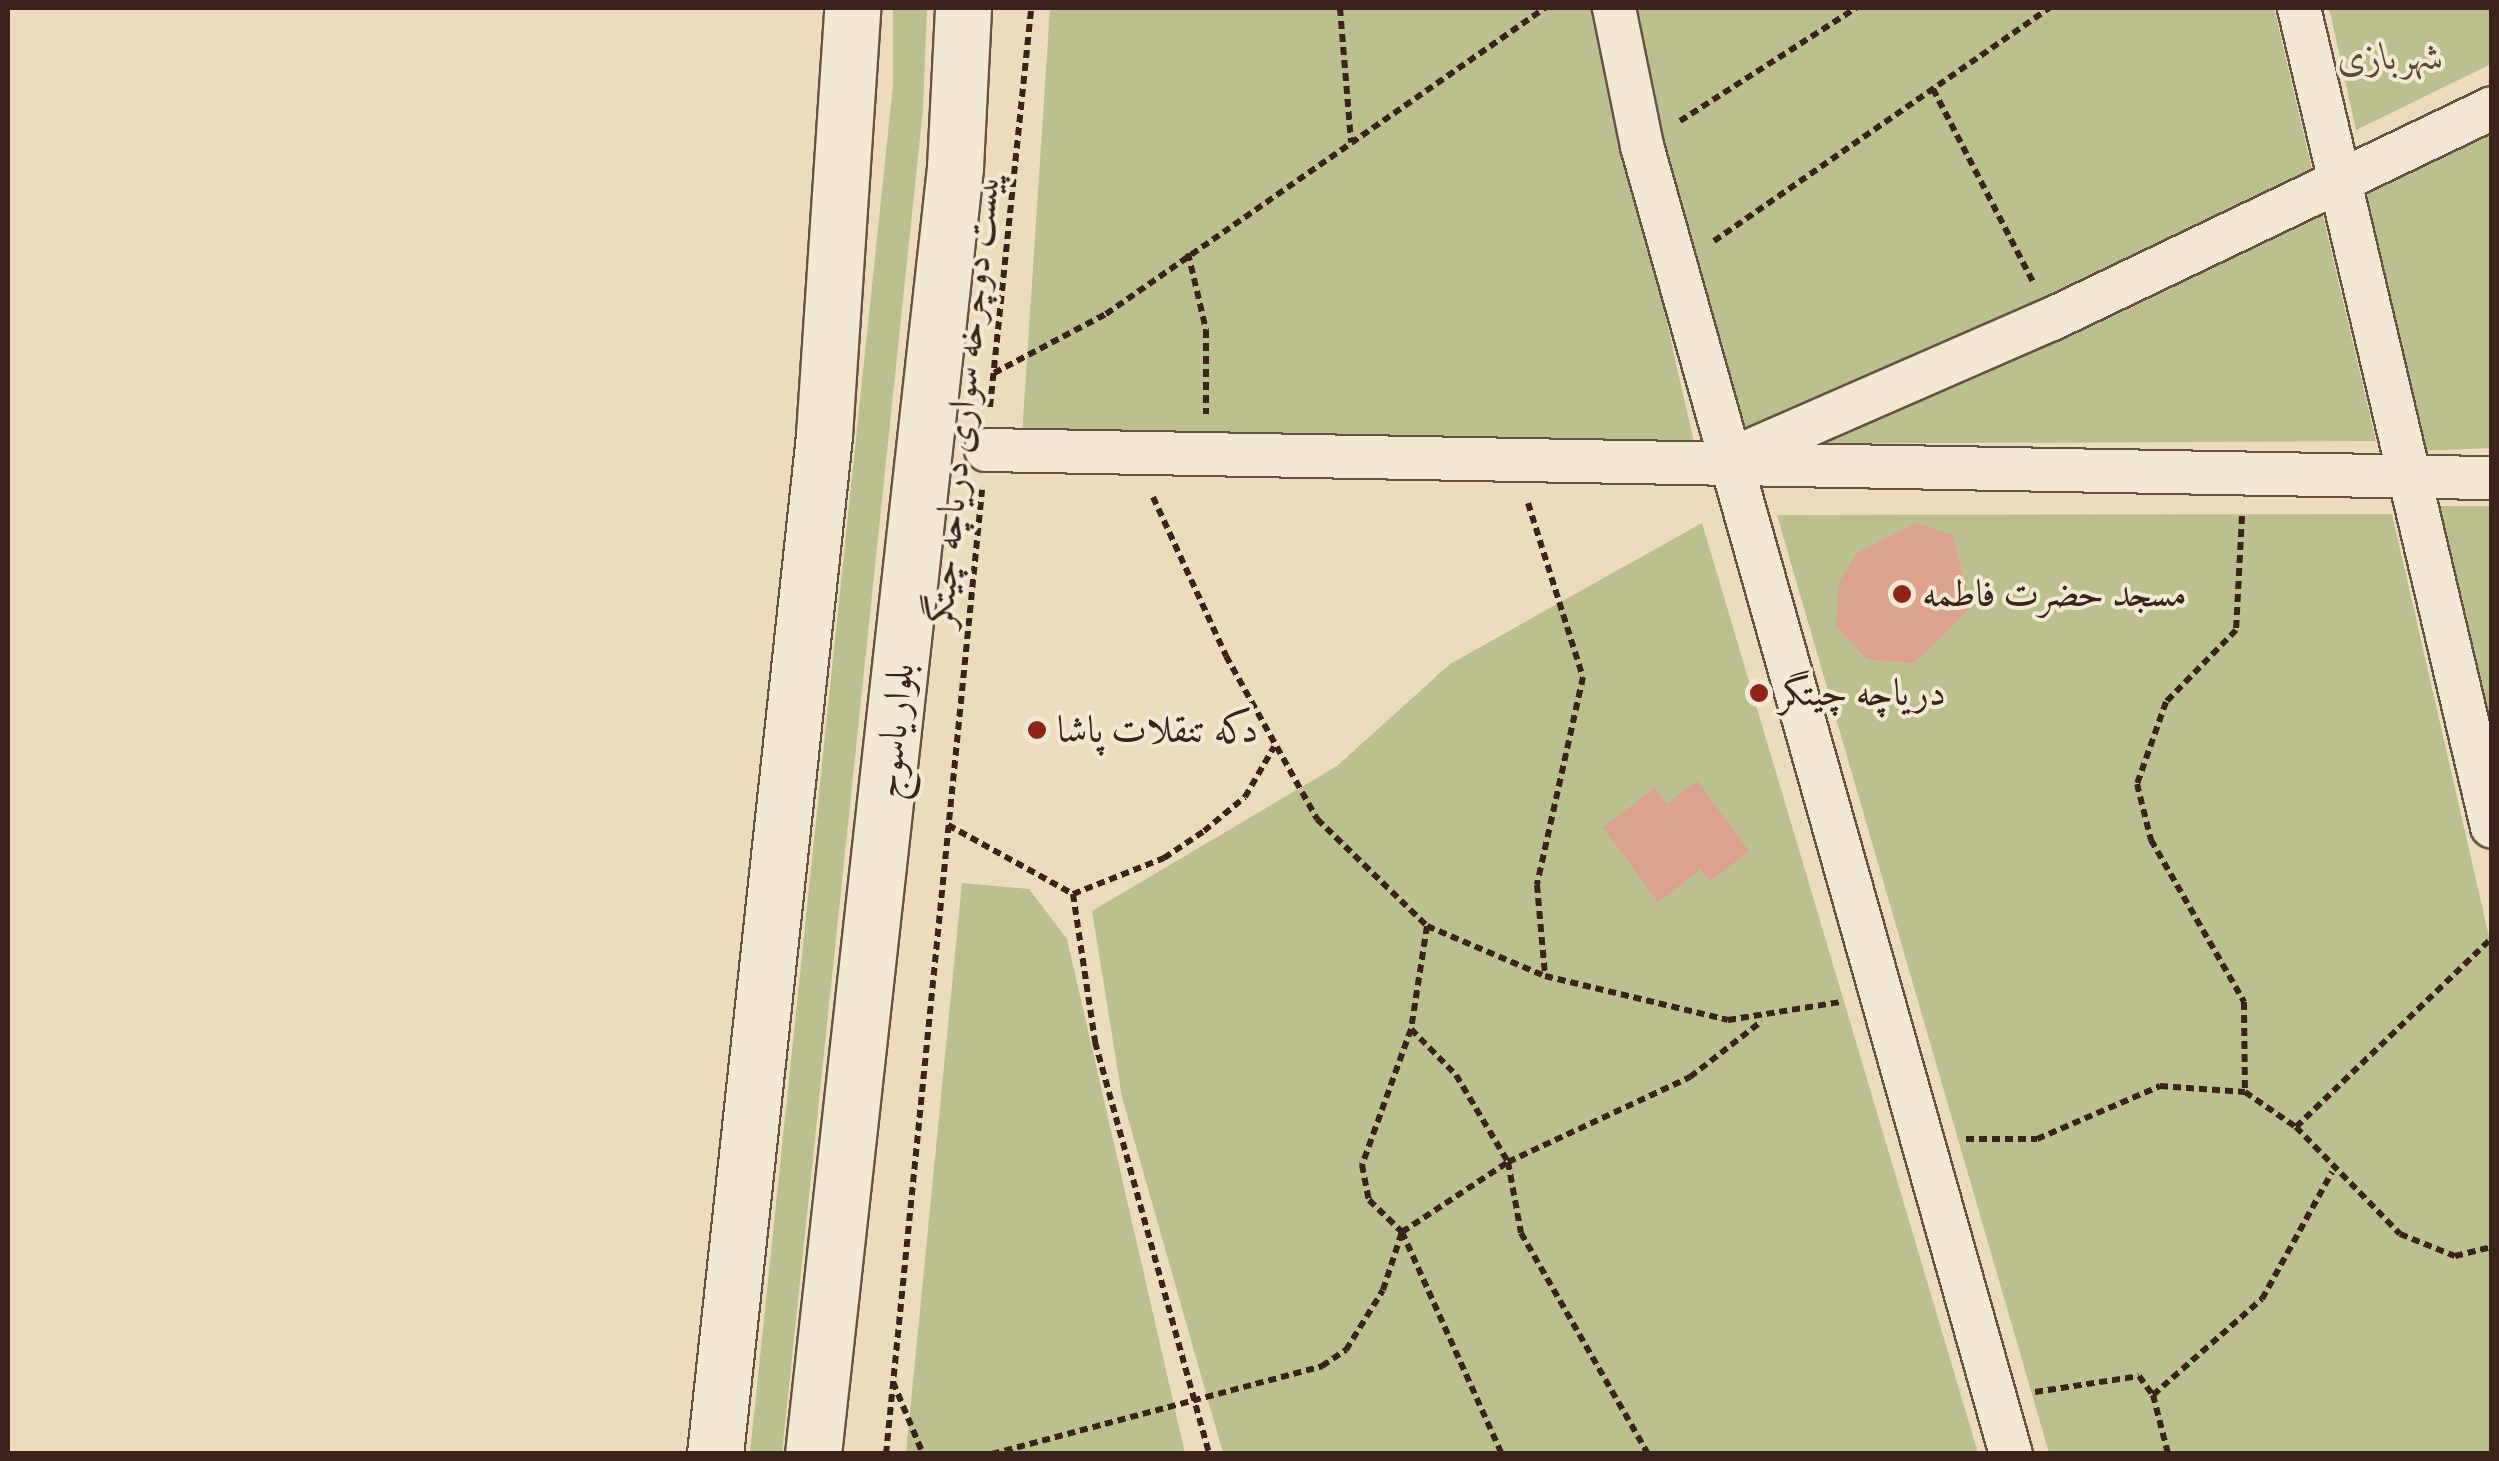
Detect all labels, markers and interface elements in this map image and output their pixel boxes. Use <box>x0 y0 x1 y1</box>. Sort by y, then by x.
park label: شهربازی <box>2338 34 2444 80</box>
street label: پیست دوچرخه سواری دریاچه چیتگر <box>916 169 1010 629</box>
place label: مسجد حضرت فاطمه <box>1922 571 2187 617</box>
marker: مسجد حضرت فاطمه <box>1891 583 1913 605</box>
street label: بلوار یاسوج <box>864 661 924 801</box>
place label: دریاچه چیتگر <box>1779 670 1946 716</box>
marker: دریاچه چیتگر <box>1748 682 1770 704</box>
place label: دکه تنقلات پاشا <box>1057 707 1258 753</box>
marker: دکه تنقلات پاشا <box>1026 719 1048 741</box>

